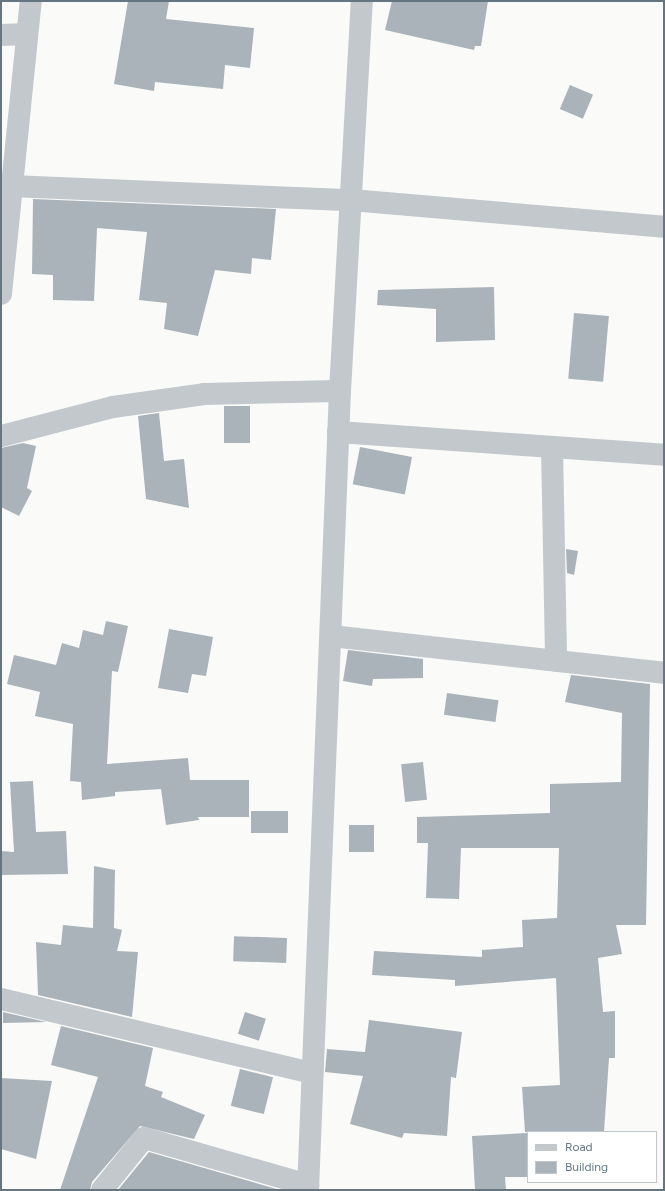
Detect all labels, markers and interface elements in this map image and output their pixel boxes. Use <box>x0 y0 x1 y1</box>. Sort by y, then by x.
legend <box>527 1131 657 1183</box>
text: Road <box>565 1140 593 1154</box>
text: Building <box>565 1160 608 1174</box>

